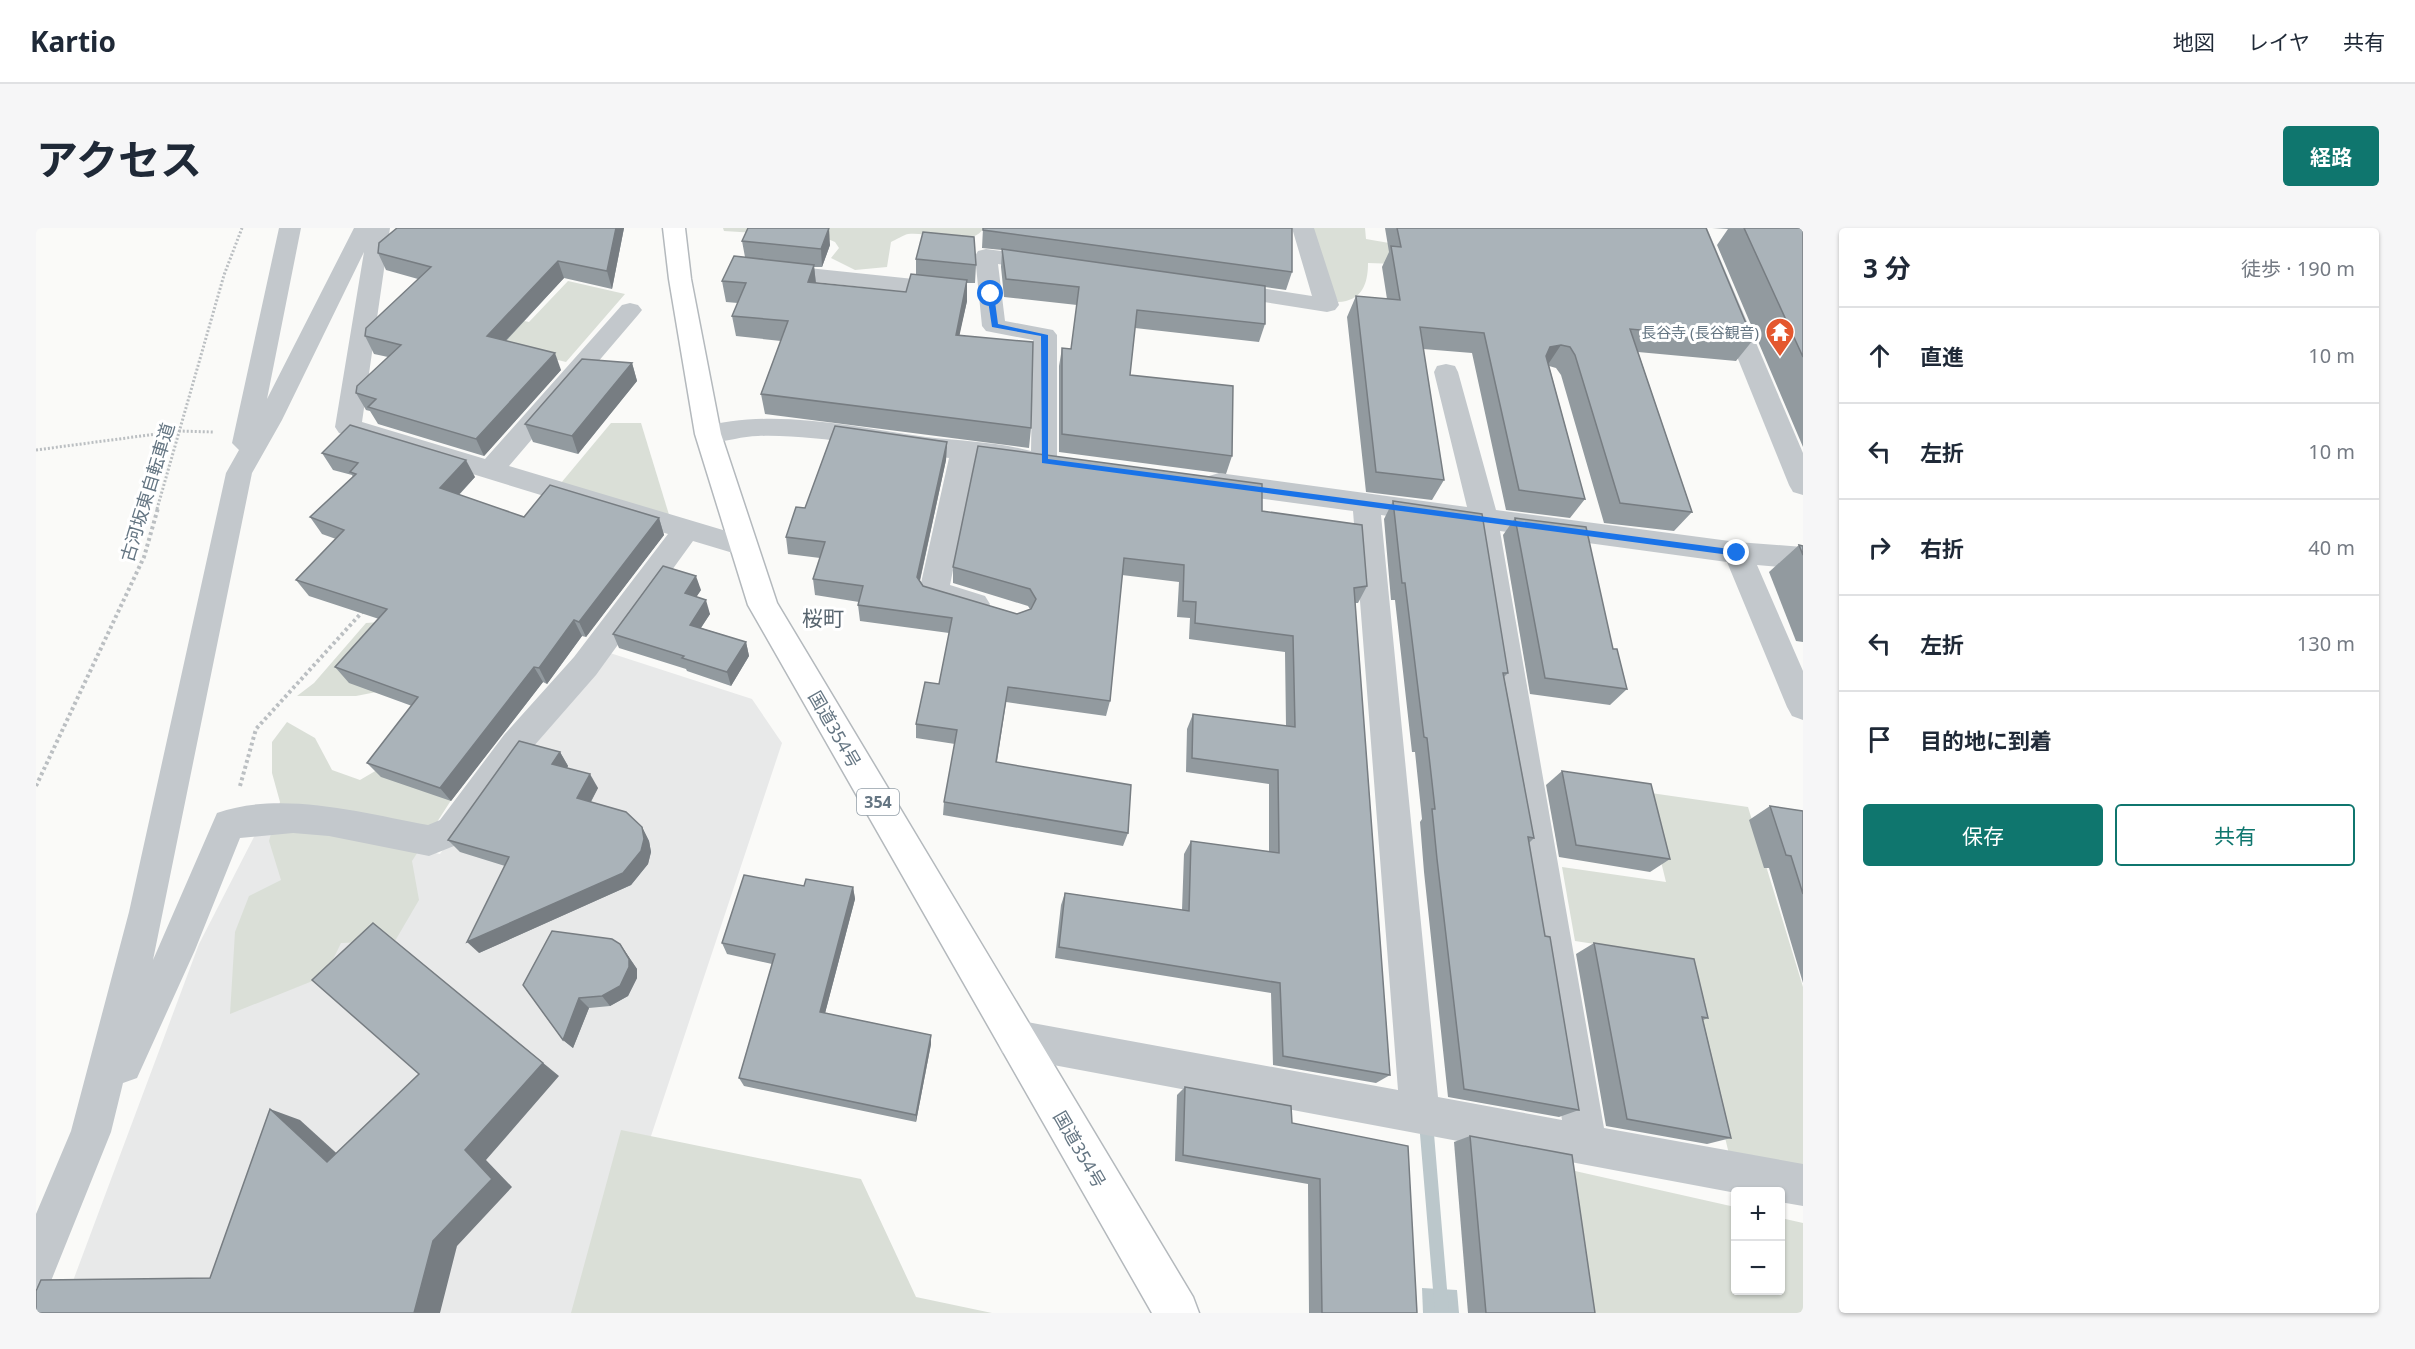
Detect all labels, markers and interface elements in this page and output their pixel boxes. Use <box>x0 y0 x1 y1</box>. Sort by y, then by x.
text: Kartio <box>30 22 116 60</box>
text: 地図 <box>2173 28 2215 56</box>
text: レイヤ <box>2248 28 2310 56</box>
text: 共有 <box>2343 28 2385 56</box>
button: 経路 <box>2283 126 2379 186</box>
text: アクセス <box>36 130 202 187</box>
text: 3 分 <box>1863 250 1911 286</box>
text: 徒歩 · 190 m <box>2241 255 2355 282</box>
route start <box>977 280 1003 306</box>
temple icon: 長谷寺 (長谷観音) <box>1764 316 1796 358</box>
place label: 長谷寺 (長谷観音) <box>1641 322 1759 342</box>
icon: ahead <box>1863 339 1896 372</box>
text: 直進 <box>1920 341 1964 371</box>
text: 10 m <box>2308 342 2355 369</box>
street label: 古河坂東自転車道 <box>114 420 180 564</box>
icon: left <box>1863 435 1896 468</box>
text: 左折 <box>1920 437 1964 467</box>
text: 10 m <box>2308 438 2355 465</box>
icon: right <box>1863 531 1896 564</box>
text: 右折 <box>1920 533 1964 563</box>
text: 40 m <box>2308 534 2355 561</box>
route end <box>1723 539 1749 565</box>
district label: 桜町 <box>802 604 844 632</box>
icon: left <box>1863 627 1896 660</box>
text: 左折 <box>1920 629 1964 659</box>
text: 130 m <box>2297 630 2355 657</box>
street label: 国道354号 <box>803 686 867 772</box>
icon: arrive <box>1863 723 1896 756</box>
text: 目的地に到着 <box>1920 725 2052 755</box>
road number: 354 <box>857 789 899 815</box>
button: 保存 <box>1863 804 2103 866</box>
button: 共有 <box>2115 804 2355 866</box>
street label: 国道354号 <box>1048 1106 1112 1192</box>
map controls <box>1731 1187 1785 1295</box>
button: + <box>1731 1187 1785 1241</box>
button: − <box>1731 1241 1785 1295</box>

